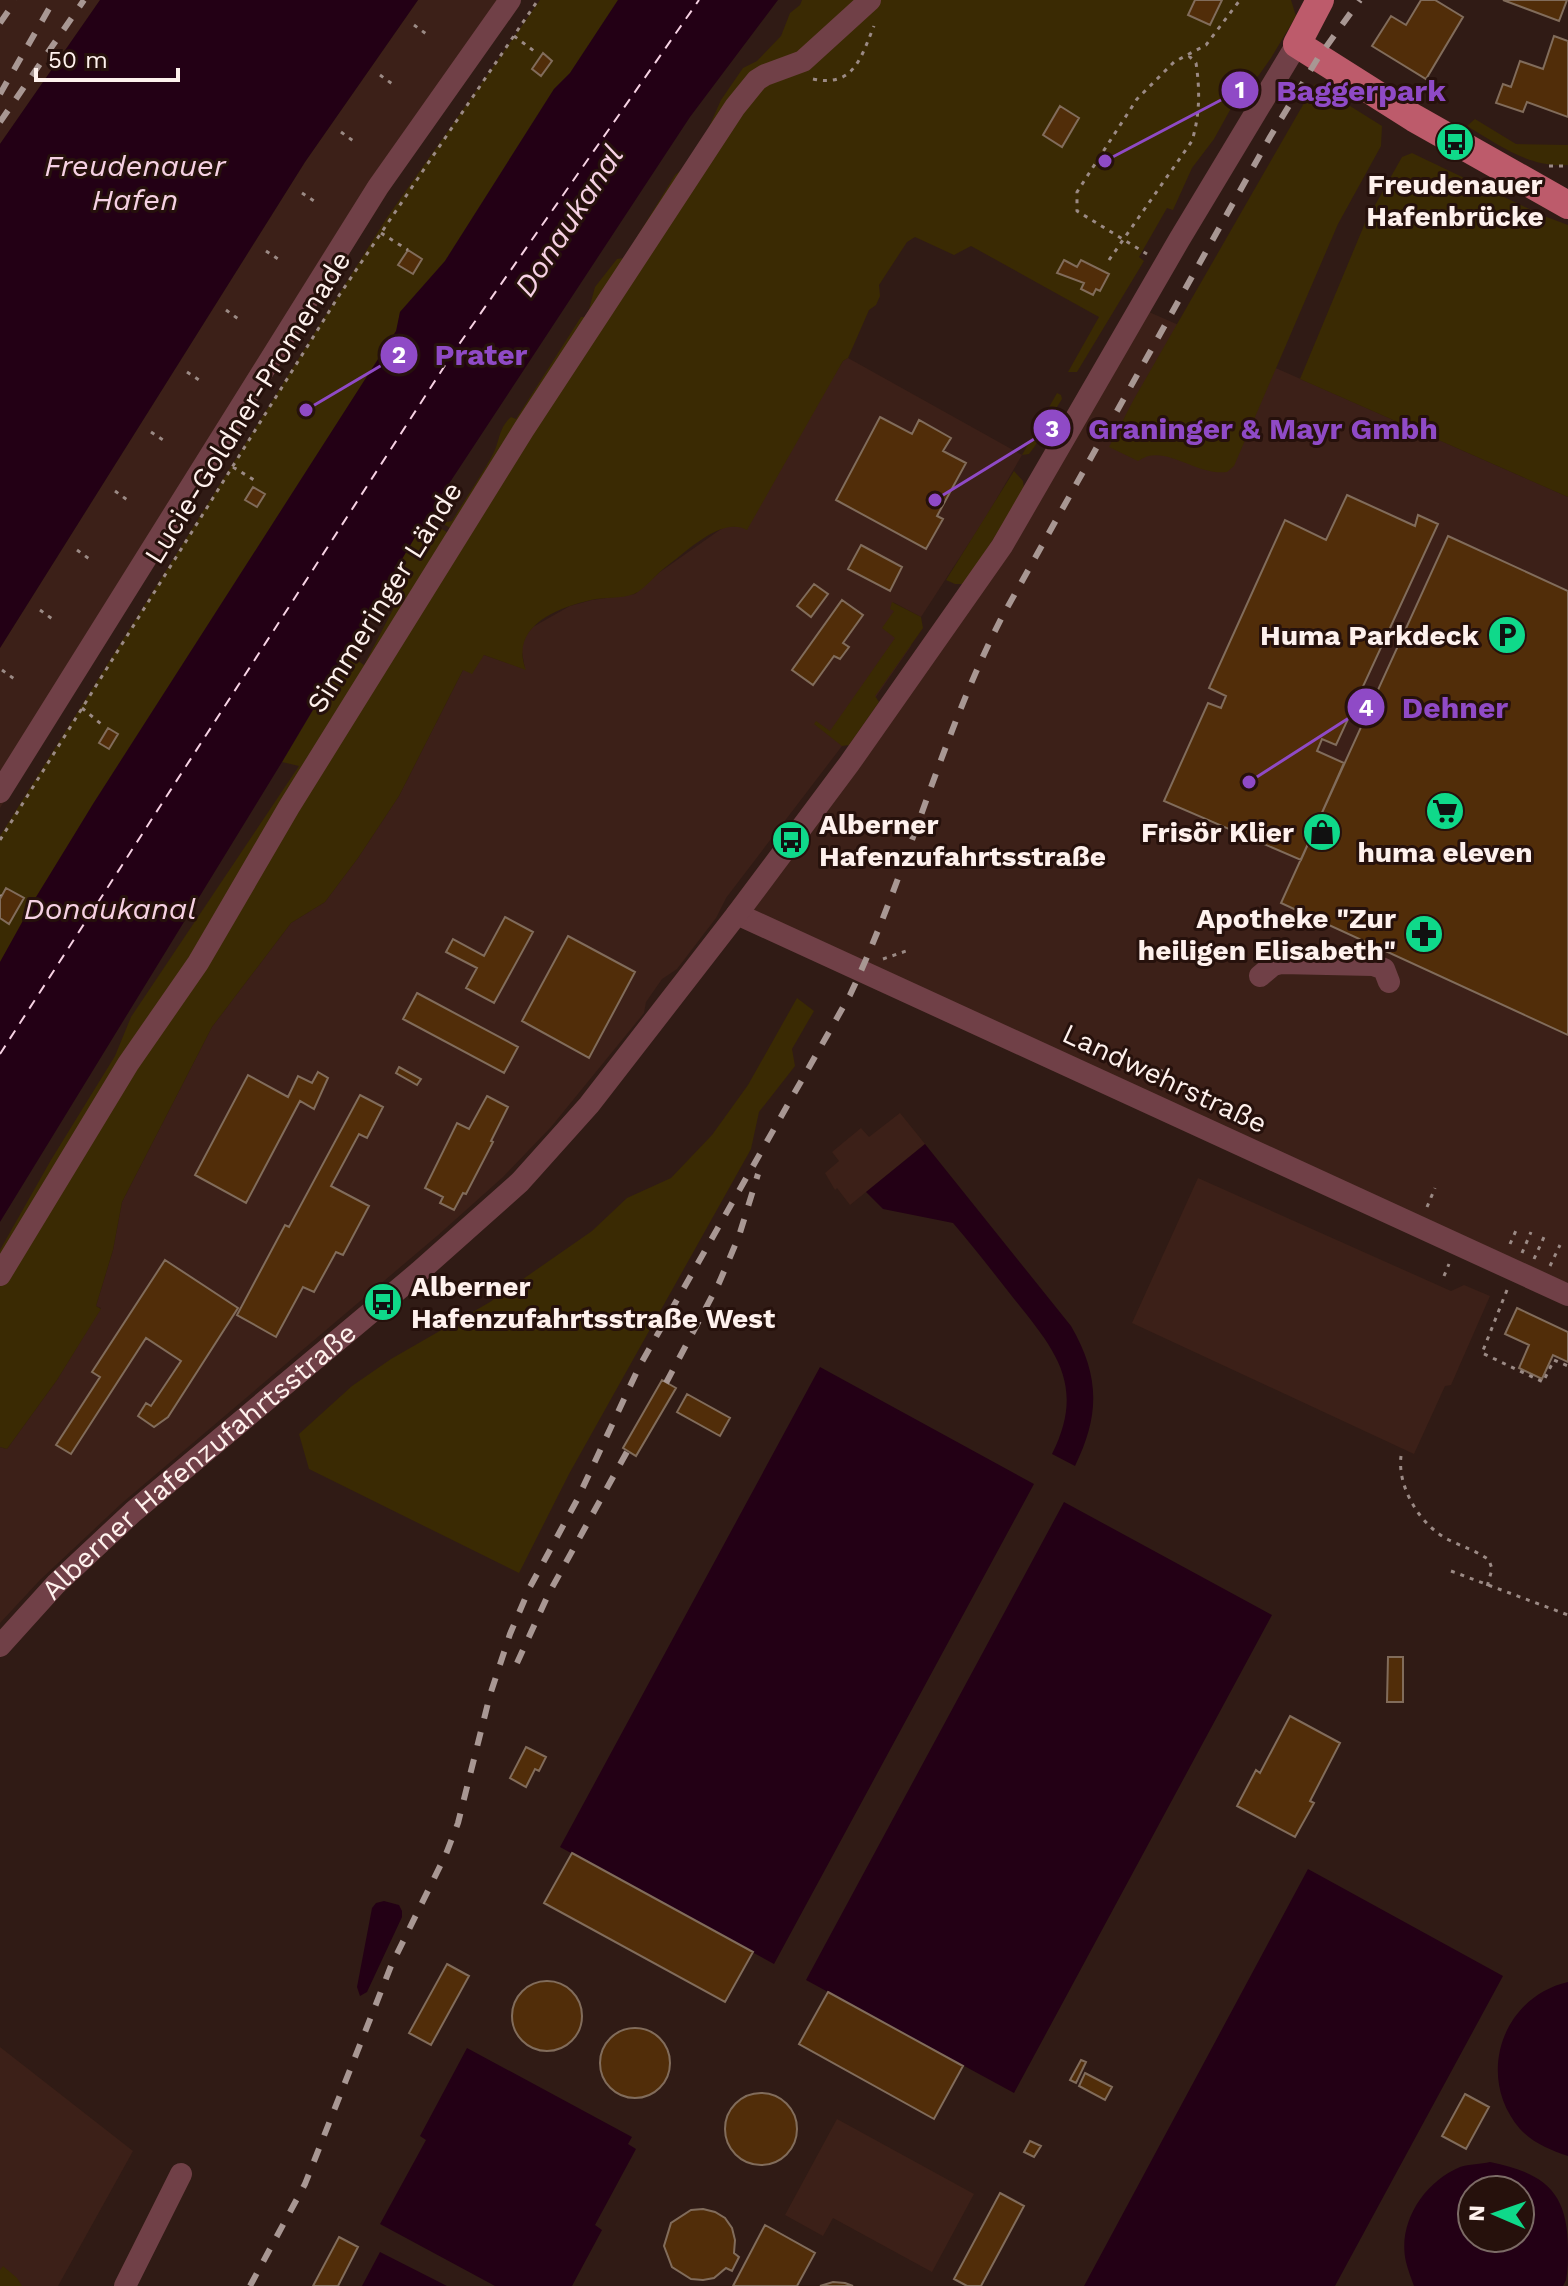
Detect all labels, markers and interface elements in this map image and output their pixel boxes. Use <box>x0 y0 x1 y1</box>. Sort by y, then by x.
scale bar <box>36 32 178 82</box>
text: 50 m <box>48 46 108 74</box>
callout: Baggerpark <box>1220 63 1461 117</box>
text: Baggerpark <box>1276 73 1446 108</box>
text: 1 <box>1235 76 1245 104</box>
bus stop icon: Freudenauer Hafenbrücke <box>1434 121 1476 163</box>
water label: Donaukanal <box>507 139 630 303</box>
water label: Freudenauer Hafen <box>44 148 227 217</box>
place label: Freudenauer Hafenbrücke <box>1366 168 1544 233</box>
street label: Lucie-Goldner-Promenade <box>137 245 357 570</box>
callout: Prater <box>379 328 544 382</box>
text: Prater <box>435 337 528 372</box>
text: 2 <box>392 341 406 369</box>
callout: Graninger & Mayr Gmbh <box>1032 401 1454 455</box>
text: Graninger & Mayr Gmbh <box>1088 411 1438 446</box>
text: 3 <box>1045 415 1059 443</box>
street label: Simmeringer Lände <box>300 476 469 719</box>
parking icon: Huma Parkdeck <box>1486 614 1528 656</box>
place label: Huma Parkdeck <box>1260 619 1480 652</box>
callout: Dehner <box>1346 680 1524 734</box>
text: Dehner <box>1402 690 1508 725</box>
text: 4 <box>1358 694 1374 722</box>
supermarket icon: huma eleven <box>1424 790 1466 832</box>
place label: Alberner Hafenzufahrtsstraße <box>819 808 1106 873</box>
shop icon: Frisör Klier <box>1301 811 1343 853</box>
place label: Frisör Klier <box>1141 816 1294 849</box>
bus stop icon: Alberner Hafenzufahrtsstraße <box>770 819 812 861</box>
place label: huma eleven <box>1357 836 1533 869</box>
water label: Donaukanal <box>24 891 196 926</box>
place label: Apotheke "Zur heiligen Elisabeth" <box>1138 902 1396 967</box>
pharmacy icon: Apotheke "Zur heiligen Elisabeth" <box>1403 913 1445 955</box>
street label: Landwehrstraße <box>1057 1017 1272 1140</box>
place label: Alberner Hafenzufahrtsstraße West <box>411 1270 775 1335</box>
bus stop icon: Alberner Hafenzufahrtsstraße West <box>362 1281 404 1323</box>
street label: Alberner Hafenzufahrtsstraße <box>34 1316 363 1606</box>
north arrow <box>1456 2174 1536 2254</box>
text: N <box>1464 2205 1489 2222</box>

